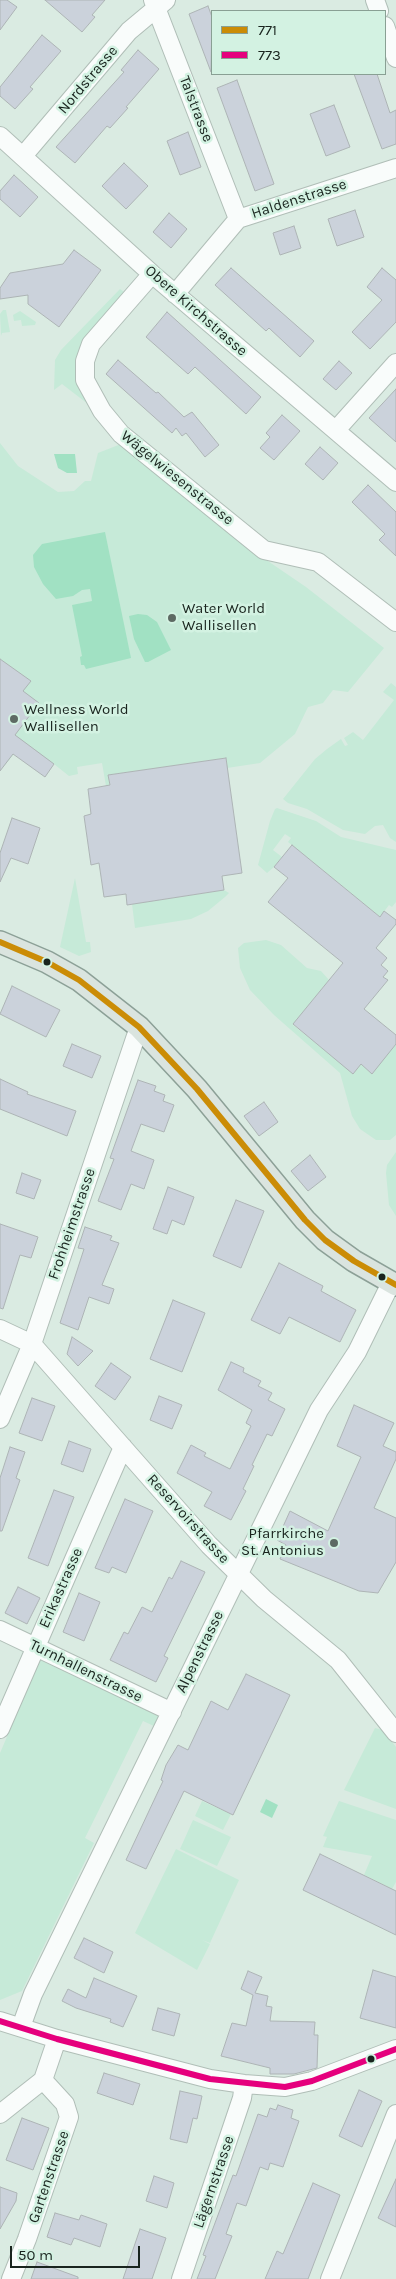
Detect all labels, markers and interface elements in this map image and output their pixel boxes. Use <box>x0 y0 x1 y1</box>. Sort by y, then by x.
legend <box>211 10 386 75</box>
text: 771 <box>258 21 277 39</box>
street label: Nordstrasse <box>54 42 122 118</box>
text: 773 <box>258 46 281 64</box>
street label: Talstrasse <box>175 73 217 145</box>
street label: Haldenstrasse <box>249 175 349 223</box>
street label: Obere Kirchstrasse <box>141 262 251 360</box>
street label: Wägelwiesenstrasse <box>117 427 237 529</box>
place label: Water World Wallisellen <box>182 600 265 635</box>
marker: Water World Wallisellen <box>166 612 178 624</box>
place label: Wellness World Wallisellen <box>24 701 129 736</box>
marker: Wellness World Wallisellen <box>8 713 20 725</box>
unlabelled marker <box>42 957 52 967</box>
street label: Frohheimstrasse <box>45 1166 99 1282</box>
unlabelled marker <box>377 1272 387 1282</box>
street label: Reservoirstrasse <box>143 1471 233 1567</box>
place label: Pfarrkirche St. Antonius <box>241 1525 324 1560</box>
marker: Pfarrkirche St. Antonius <box>328 1537 340 1549</box>
street label: Erikastrasse <box>35 1545 87 1631</box>
street label: Alpenstrasse <box>172 1608 228 1696</box>
street label: Turnhallenstrasse <box>27 1636 145 1706</box>
unlabelled marker <box>366 2054 376 2064</box>
street label: Gartenstrasse <box>25 2128 73 2226</box>
street label: Lägernstrasse <box>190 2133 238 2231</box>
scale bar <box>12 2236 142 2268</box>
text: 50 m <box>18 2246 53 2264</box>

